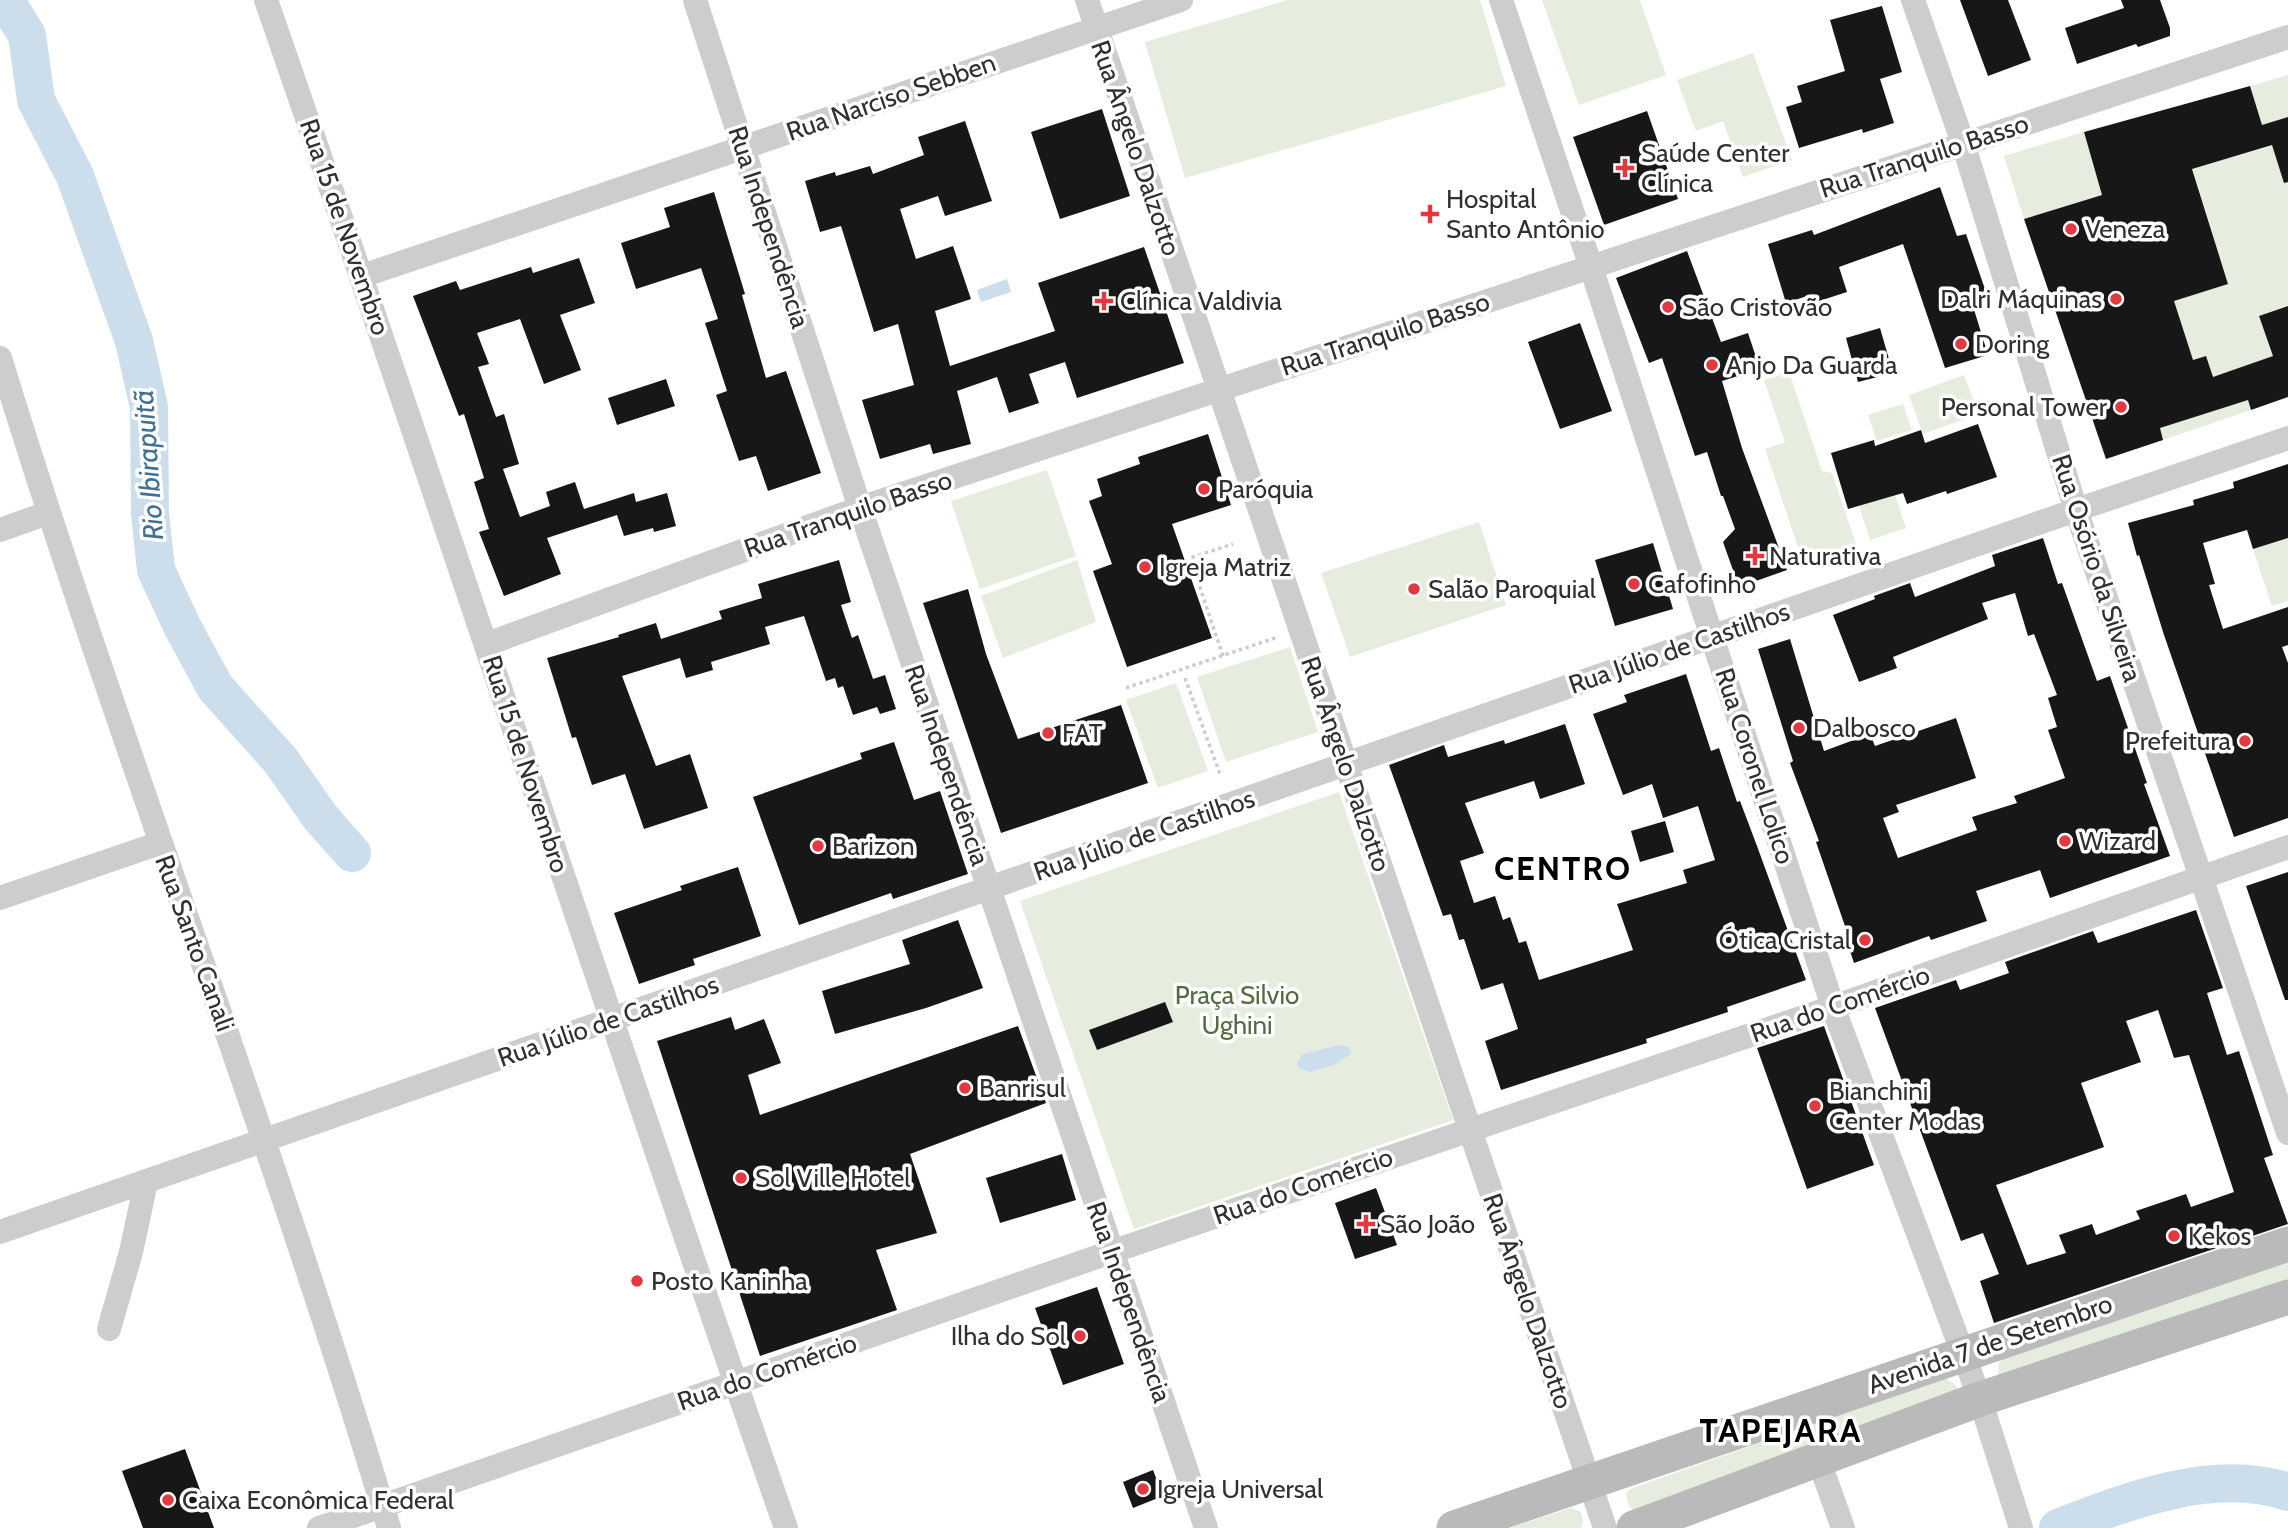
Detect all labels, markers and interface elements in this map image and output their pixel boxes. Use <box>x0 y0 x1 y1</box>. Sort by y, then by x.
street label: Rua Ângelo Dalzotto <box>1084 36 1188 260</box>
street label: Rua Narciso Sebben <box>782 46 1000 148</box>
street label: Rua Tranquilo Basso <box>1816 107 2032 205</box>
street label: Rua 15 de Novembro <box>293 115 397 339</box>
street label: Rua Independência <box>721 122 817 332</box>
place label: Saúde Center Clínica <box>1641 137 1790 199</box>
marker: Saúde Center Clínica <box>1615 158 1635 178</box>
place label: Hospital Santo Antônio <box>1446 183 1604 245</box>
marker: Hospital Santo Antônio <box>1420 204 1440 224</box>
place label: Veneza <box>2085 213 2166 245</box>
marker: Veneza <box>2063 221 2079 237</box>
place label: Dalri Máquinas <box>1940 283 2102 315</box>
place label: Clínica Valdivia <box>1120 285 1282 317</box>
street label: Rua Tranquilo Basso <box>1277 285 1493 383</box>
marker: Clínica Valdivia <box>1094 291 1114 311</box>
place label: São Cristovão <box>1682 291 1832 323</box>
marker: Dalri Máquinas <box>2108 291 2124 307</box>
marker: São Cristovão <box>1660 299 1676 315</box>
place label: Doring <box>1975 328 2050 360</box>
marker: Doring <box>1953 336 1969 352</box>
place label: Anjo Da Guarda <box>1726 349 1898 381</box>
marker: Anjo Da Guarda <box>1704 357 1720 373</box>
water label: Rio Ibirapuitã <box>126 389 170 541</box>
place label: Personal Tower <box>1941 391 2108 423</box>
marker: Personal Tower <box>2113 399 2129 415</box>
street label: Rua Osório da Silveira <box>2045 450 2149 686</box>
street label: Rua Tranquilo Basso <box>740 463 956 565</box>
place label: Paróquia <box>1218 473 1314 505</box>
marker: Paróquia <box>1196 481 1212 497</box>
place label: Naturativa <box>1769 540 1882 572</box>
marker: Naturativa <box>1747 548 1763 564</box>
place label: Igreja Matriz <box>1159 551 1291 583</box>
marker: Igreja Matriz <box>1137 559 1153 575</box>
place label: Cafofinho <box>1648 568 1756 600</box>
place label: Salão Paroquial <box>1428 573 1596 605</box>
marker: Cafofinho <box>1626 576 1642 592</box>
marker: Salão Paroquial <box>1406 581 1422 597</box>
street label: Rua Júlio de Castilhos <box>1564 595 1794 701</box>
street label: Rua 15 de Novembro <box>476 651 576 877</box>
street label: Rua Ângelo Dalzotto <box>1294 652 1398 876</box>
street label: Rua Independência <box>898 660 997 870</box>
street label: Rua Coronel Lolico <box>1708 664 1802 868</box>
place label: Dalbosco <box>1813 712 1916 744</box>
place label: FAT <box>1062 717 1103 749</box>
marker: Dalbosco <box>1791 720 1807 736</box>
marker: FAT <box>1040 725 1056 741</box>
place label: Prefeitura <box>2125 725 2232 757</box>
marker: Prefeitura <box>2237 733 2253 749</box>
street label: Rua Júlio de Castilhos <box>1029 782 1259 888</box>
place label: Wizard <box>2079 825 2156 857</box>
place label: Barizon <box>832 830 915 862</box>
marker: Wizard <box>2057 833 2073 849</box>
marker: Barizon <box>810 838 826 854</box>
district label: CENTRO <box>1494 848 1632 888</box>
street label: Rua Santo Canali <box>148 850 242 1036</box>
place label: Ótica Cristal <box>1719 924 1851 956</box>
marker: Ótica Cristal <box>1857 932 1873 948</box>
street label: Rua do Comércio <box>1746 958 1934 1050</box>
street label: Rua Júlio de Castilhos <box>493 968 723 1074</box>
park label: Praça Silvio Ughini <box>1175 979 1299 1041</box>
place label: Banrisul <box>979 1072 1066 1104</box>
place label: Bianchini Center Modas <box>1829 1075 1981 1137</box>
marker: Banrisul <box>957 1080 973 1096</box>
marker: Bianchini Center Modas <box>1807 1098 1823 1114</box>
street label: Rua do Comércio <box>1209 1140 1397 1232</box>
place label: Sol Ville Hotel <box>755 1162 911 1194</box>
marker: Sol Ville Hotel <box>733 1170 749 1186</box>
street label: Rua Ângelo Dalzotto <box>1476 1189 1580 1413</box>
street label: Rua Independência <box>1080 1197 1179 1407</box>
place label: São João <box>1380 1208 1475 1240</box>
marker: São João <box>1358 1216 1374 1232</box>
place label: Kekos <box>2188 1220 2252 1252</box>
marker: Kekos <box>2166 1228 2182 1244</box>
place label: Posto Kaninha <box>651 1265 808 1297</box>
marker: Posto Kaninha <box>629 1273 645 1289</box>
street label: Avenida 7 de Setembro <box>1864 1287 2116 1401</box>
place label: Ilha do Sol <box>951 1320 1066 1352</box>
street label: Rua do Comércio <box>673 1326 861 1418</box>
marker: Ilha do Sol <box>1072 1328 1088 1344</box>
district label: TAPEJARA <box>1700 1410 1862 1450</box>
place label: Igreja Universal <box>1157 1473 1323 1505</box>
marker: Igreja Universal <box>1135 1481 1151 1497</box>
place label: Caixa Econômica Federal <box>182 1484 454 1516</box>
marker: Caixa Econômica Federal <box>160 1492 176 1508</box>

